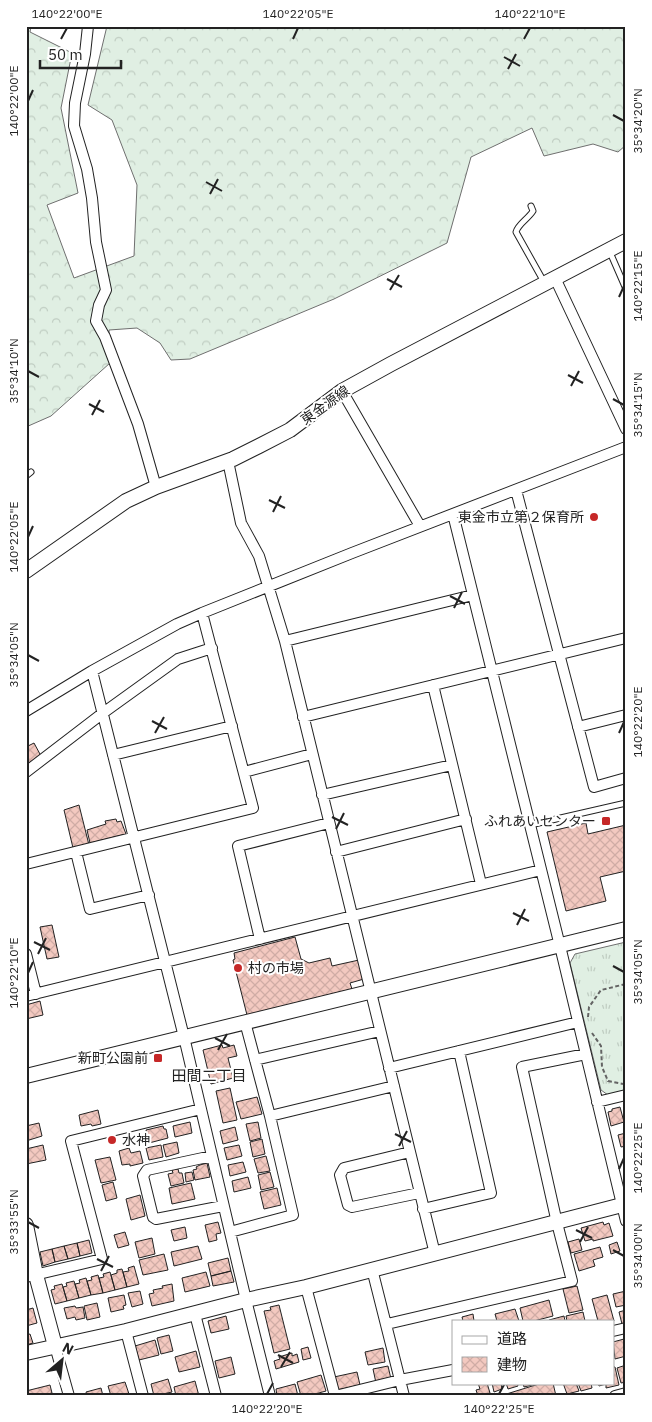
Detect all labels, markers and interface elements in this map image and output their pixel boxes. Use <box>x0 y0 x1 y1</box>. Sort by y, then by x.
text: 140°22'00"E <box>32 6 102 21</box>
text: 140°22'05"E <box>263 6 333 21</box>
text: 140°22'10"E <box>495 6 565 21</box>
scale bar <box>40 38 121 70</box>
text: 50 m <box>48 45 83 64</box>
text: 140°22'00"E <box>6 66 21 136</box>
text: 35°34'20"N <box>630 88 645 154</box>
text: 140°22'15"E <box>630 251 645 321</box>
text: 35°34'10"N <box>6 338 21 404</box>
text: 35°34'15"N <box>630 372 645 438</box>
street label: 東金源線 <box>297 382 353 428</box>
text: 140°22'05"E <box>6 502 21 572</box>
place label: 東金市立第２保育所 <box>458 508 584 526</box>
marker: 東金市立第２保育所 <box>588 511 600 523</box>
text: 35°34'05"N <box>6 622 21 688</box>
text: 140°22'20"E <box>630 687 645 757</box>
place label: ふれあいセンター <box>484 812 596 830</box>
marker: ふれあいセンター <box>600 815 612 827</box>
text: 140°22'10"E <box>6 938 21 1008</box>
text: 35°34'05"N <box>630 939 645 1005</box>
place label: 村の市場 <box>248 959 304 977</box>
marker: 村の市場 <box>232 962 244 974</box>
place label: 新町公園前 <box>78 1049 148 1067</box>
marker: 新町公園前 <box>152 1052 164 1064</box>
district label: 田間二丁目 <box>171 1066 247 1085</box>
text: 140°22'25"E <box>630 1123 645 1193</box>
place label: 水神 <box>122 1131 150 1149</box>
marker: 水神 <box>106 1134 118 1146</box>
text: 35°33'55"N <box>6 1189 21 1255</box>
text: 35°34'00"N <box>630 1223 645 1289</box>
legend <box>452 1320 614 1384</box>
text: 道路 <box>497 1329 527 1348</box>
north arrow <box>38 1334 88 1384</box>
text: N <box>59 1338 77 1359</box>
text: 建物 <box>497 1355 527 1374</box>
text: 140°22'20"E <box>232 1401 302 1416</box>
text: 140°22'25"E <box>464 1401 534 1416</box>

